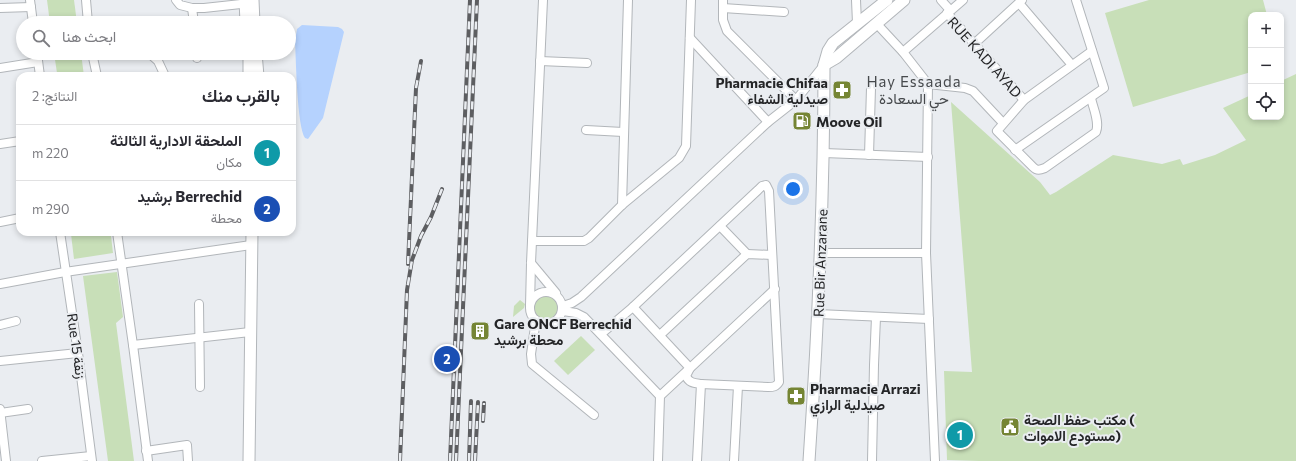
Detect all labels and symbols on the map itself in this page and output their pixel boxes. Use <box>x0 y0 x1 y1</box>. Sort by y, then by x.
street label: RUE KADI AYAD <box>944 13 1026 101</box>
district label: Hay Essaada حي السعادة <box>866 72 962 112</box>
place label: Pharmacie Chifaa صيدلية الشفاء <box>715 74 828 108</box>
pharmacy icon: Pharmacie Chifaa صيدلية الشفاء <box>831 79 853 101</box>
fuel station icon: Moove Oil <box>791 110 813 132</box>
place label: Moove Oil <box>816 113 882 130</box>
your location <box>783 179 803 199</box>
street label: Rue Bir Anzarane <box>810 209 830 317</box>
street label: Rue 15 زنقة <box>63 312 90 380</box>
place label: Gare ONCF Berrechid محطة برشيد <box>494 315 632 349</box>
building icon: Gare ONCF Berrechid محطة برشيد <box>469 320 491 342</box>
pin: 2 <box>434 344 460 374</box>
place label: Pharmacie Arrazi صيدلية الرازي <box>810 380 921 417</box>
pharmacy icon: Pharmacie Arrazi صيدلية الرازي <box>785 385 807 407</box>
place label: مكتب حفظ الصحة ( مستودع الاموات) <box>1024 411 1135 446</box>
public building icon: مكتب حفظ الصحة ( مستودع الاموات) <box>999 416 1021 438</box>
pin: 1 <box>947 420 973 450</box>

